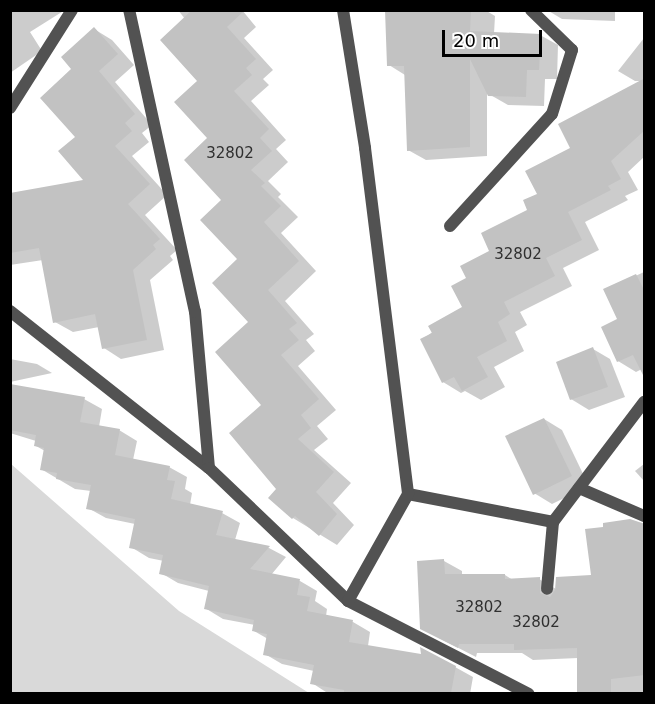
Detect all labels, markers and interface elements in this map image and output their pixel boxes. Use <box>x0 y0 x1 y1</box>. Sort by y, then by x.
scale bar <box>445 18 546 56</box>
text: 20 m <box>453 30 499 51</box>
house number: 32802 <box>206 145 254 163</box>
house number: 32802 <box>494 246 542 264</box>
house number: 32802 <box>455 599 503 617</box>
house number: 32802 <box>512 614 560 632</box>

